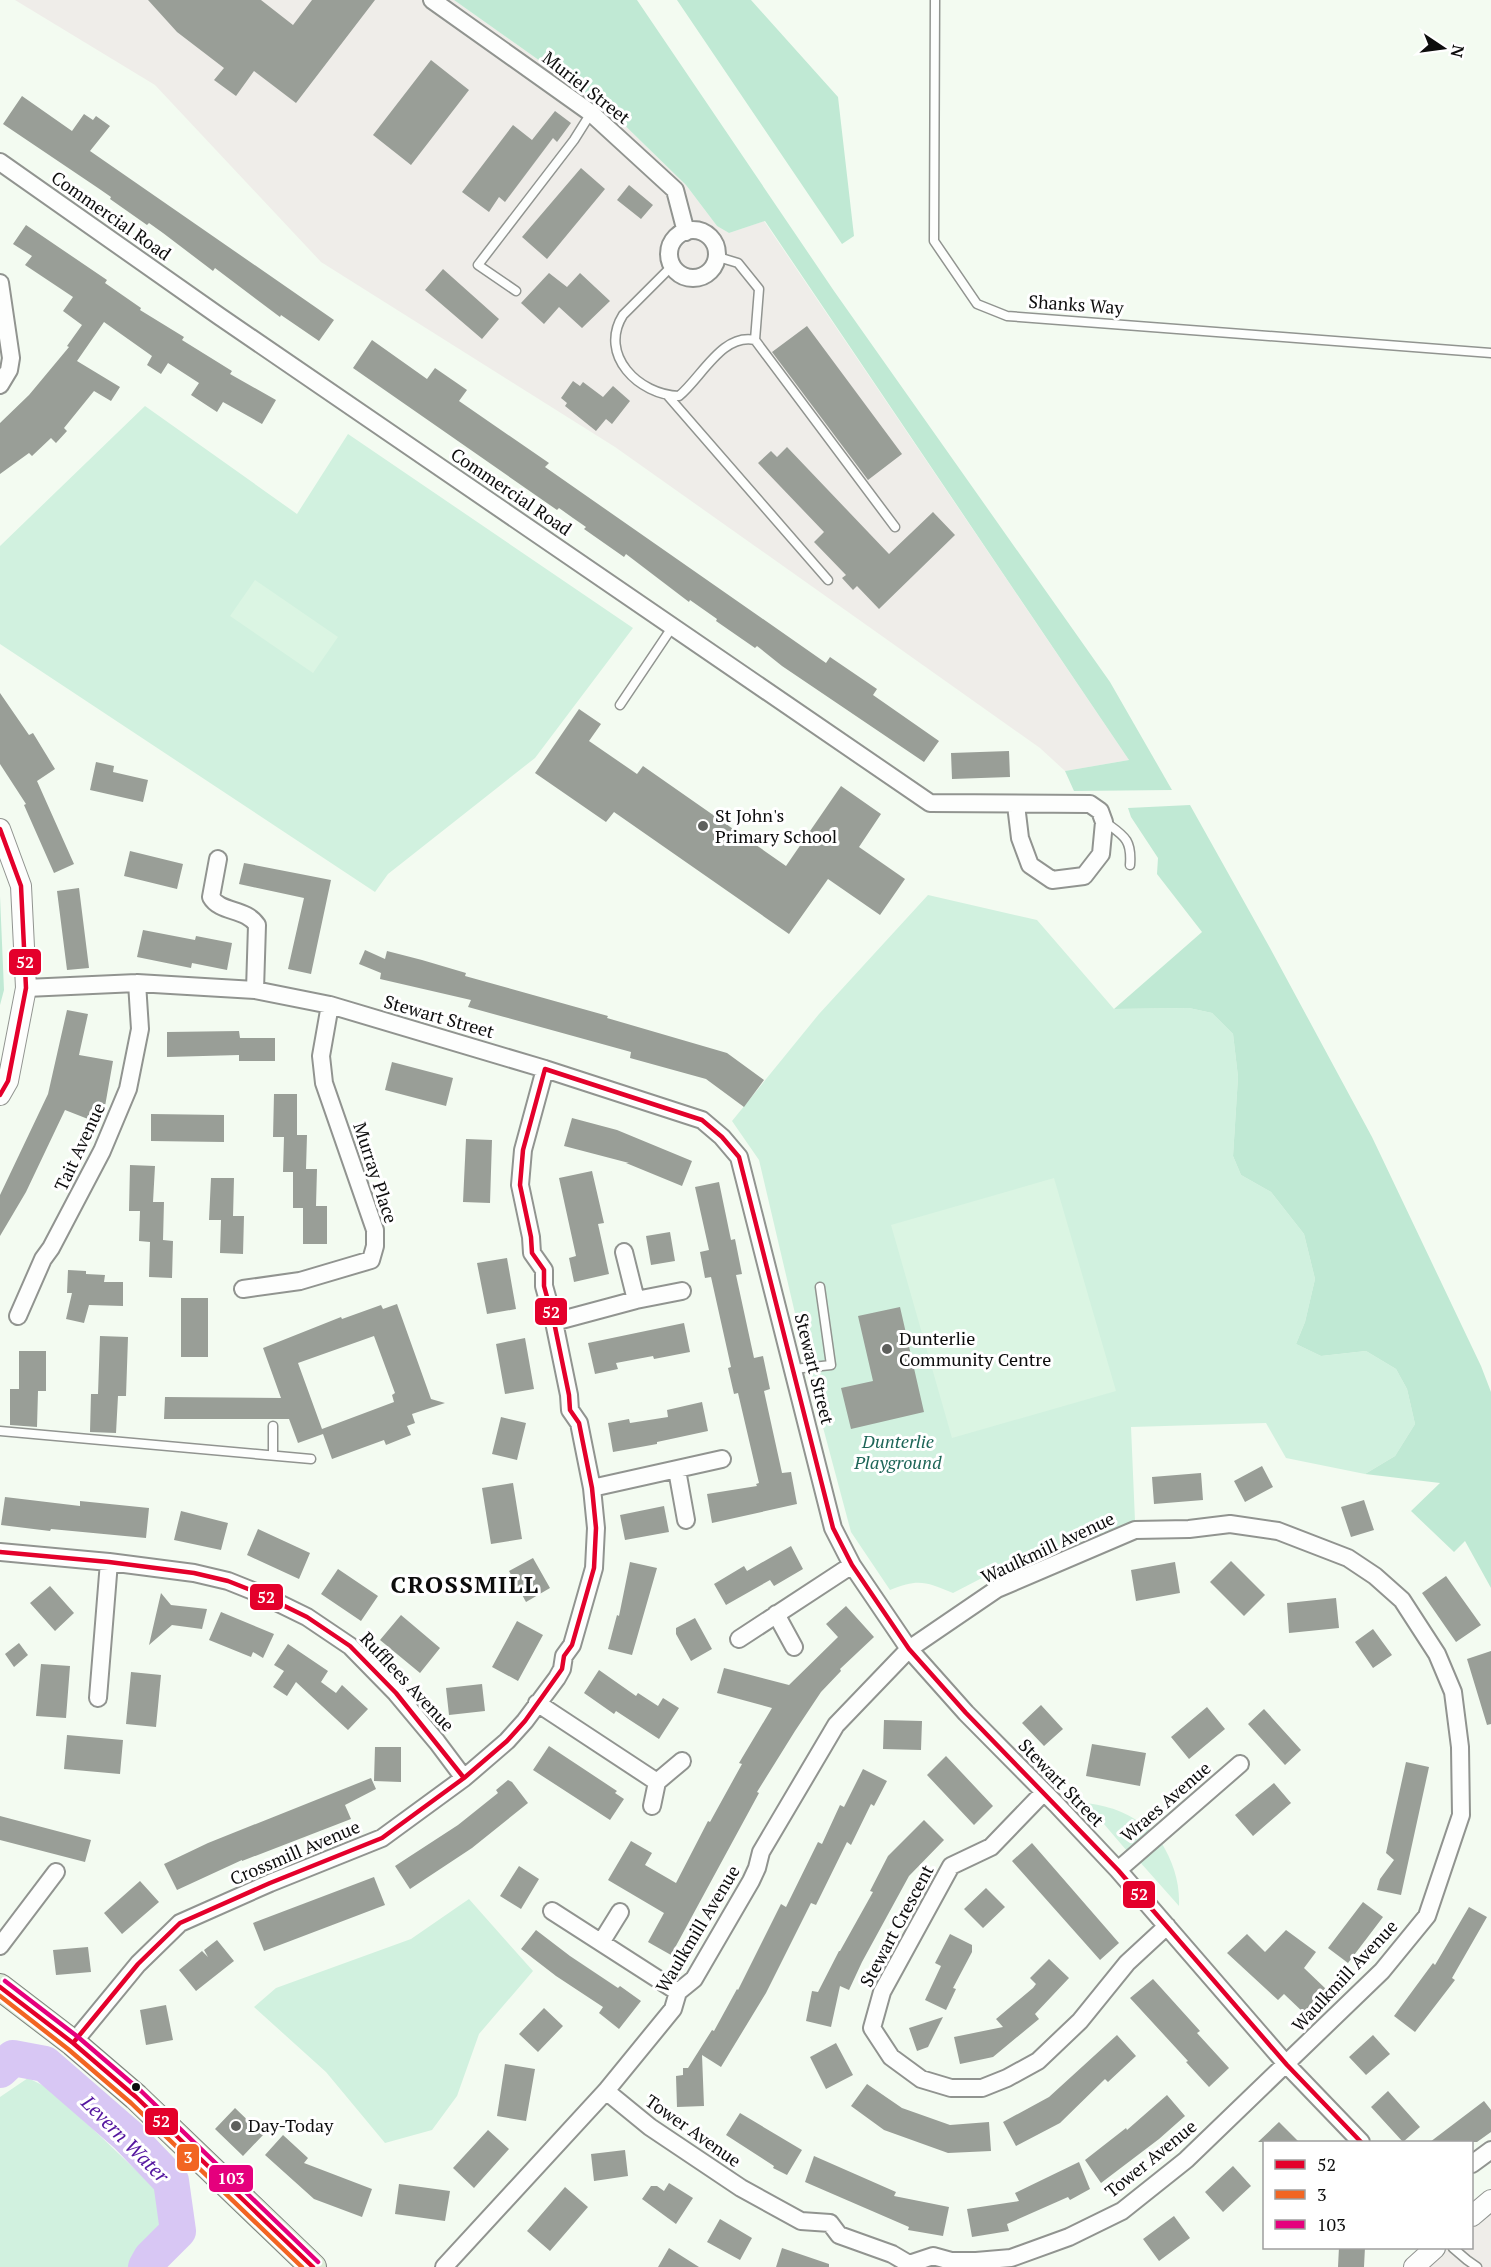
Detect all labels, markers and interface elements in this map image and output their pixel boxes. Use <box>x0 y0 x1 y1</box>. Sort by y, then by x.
north arrow <box>1413 18 1473 78</box>
text: N <box>1446 43 1470 60</box>
street label: Muriel Street <box>538 45 636 129</box>
street label: Commercial Road <box>47 165 176 265</box>
street label: Shanks Way <box>1028 289 1125 319</box>
street label: Commercial Road <box>446 442 577 541</box>
place label: St John's Primary School <box>715 803 837 848</box>
marker: St John's Primary School <box>696 819 710 833</box>
line badge: 52 <box>8 948 42 976</box>
text: 52 <box>16 951 34 973</box>
street label: Stewart Street <box>381 989 497 1043</box>
street label: Tait Avenue <box>48 1099 110 1195</box>
street label: Murray Place <box>348 1119 404 1226</box>
line badge: 52 <box>534 1297 568 1326</box>
text: 52 <box>542 1301 560 1323</box>
street label: Stewart Street <box>790 1311 840 1427</box>
place label: Dunterlie Community Centre <box>899 1326 1051 1371</box>
marker: Dunterlie Community Centre <box>880 1342 894 1356</box>
park label: Dunterlie Playground <box>853 1429 942 1474</box>
street label: Waulkmill Avenue <box>977 1506 1118 1589</box>
district label: CROSSMILL <box>390 1568 540 1600</box>
line badge: 52 <box>249 1583 284 1611</box>
text: 52 <box>257 1586 275 1608</box>
street label: Rufflees Avenue <box>355 1626 460 1736</box>
street label: Stewart Street <box>1014 1733 1110 1832</box>
street label: Wraes Avenue <box>1115 1756 1215 1847</box>
street label: Crossmill Avenue <box>226 1814 363 1890</box>
street label: Waulkmill Avenue <box>650 1860 745 1997</box>
street label: Stewart Crescent <box>854 1860 939 1991</box>
line badge: 52 <box>1122 1880 1156 1909</box>
text: 52 <box>1130 1883 1148 1905</box>
street label: Waulkmill Avenue <box>1286 1914 1402 2036</box>
unlabelled marker <box>130 2081 142 2093</box>
water label: Levern Water <box>75 2088 176 2189</box>
street label: Tower Avenue <box>641 2088 746 2172</box>
line badge: 52 <box>144 2107 179 2136</box>
text: 52 <box>152 2110 170 2132</box>
place label: Day-Today <box>248 2113 334 2137</box>
street label: Tower Avenue <box>1099 2114 1201 2203</box>
marker: Day-Today <box>229 2119 243 2133</box>
legend <box>1263 2141 1473 2249</box>
line badge: 3 <box>176 2143 200 2172</box>
text: 3 <box>183 2146 193 2168</box>
text: 52 <box>1317 2152 1336 2176</box>
line badge: 103 <box>208 2164 254 2193</box>
text: 103 <box>217 2167 245 2189</box>
text: 3 <box>1317 2182 1327 2206</box>
text: 103 <box>1317 2212 1346 2236</box>

